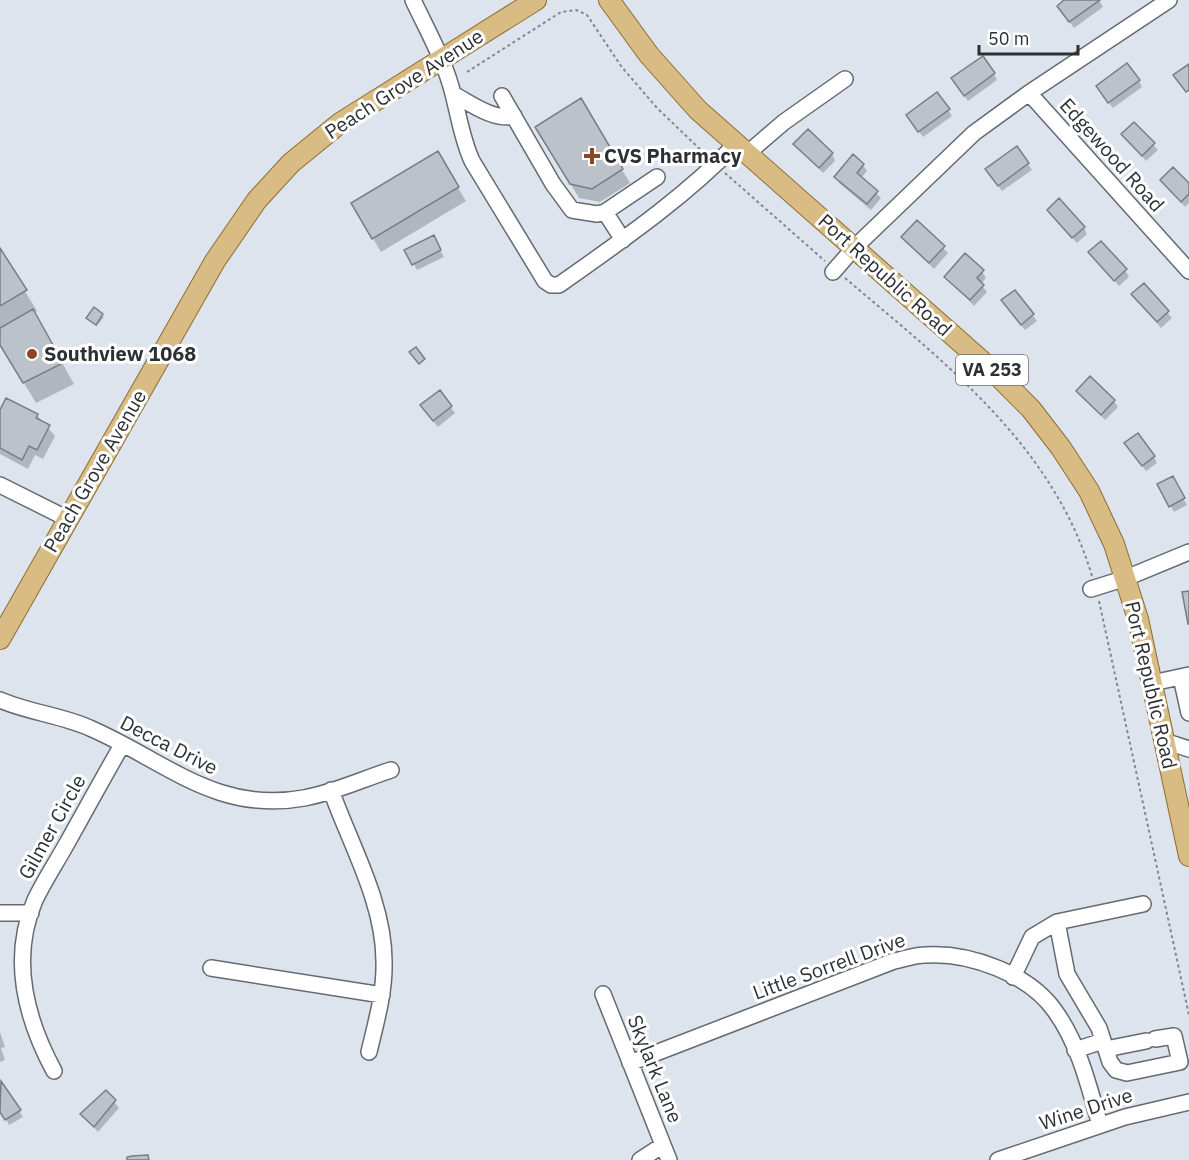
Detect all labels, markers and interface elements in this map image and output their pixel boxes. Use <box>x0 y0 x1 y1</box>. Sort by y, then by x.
scale bar <box>979 18 1078 56</box>
street label: Peach Grove Avenue <box>319 22 488 145</box>
text: 50 m <box>988 27 1030 50</box>
street label: Edgewood Road <box>1054 92 1171 217</box>
place label: CVS Pharmacy <box>604 142 742 169</box>
marker: CVS Pharmacy <box>585 149 599 163</box>
street label: Port Republic Road <box>813 207 958 342</box>
place label: Southview 1068 <box>44 340 196 367</box>
marker: Southview 1068 <box>25 347 39 361</box>
road number: VA 253 <box>956 355 1028 385</box>
street label: Peach Grove Avenue <box>37 384 152 557</box>
street label: Port Republic Road <box>1119 598 1184 771</box>
street label: Decca Drive <box>116 708 223 781</box>
street label: Gilmer Circle <box>12 769 91 884</box>
street label: Little Sorrell Drive <box>749 925 909 1006</box>
street label: Skylark Lane <box>622 1011 689 1127</box>
street label: Wine Drive <box>1036 1081 1136 1136</box>

